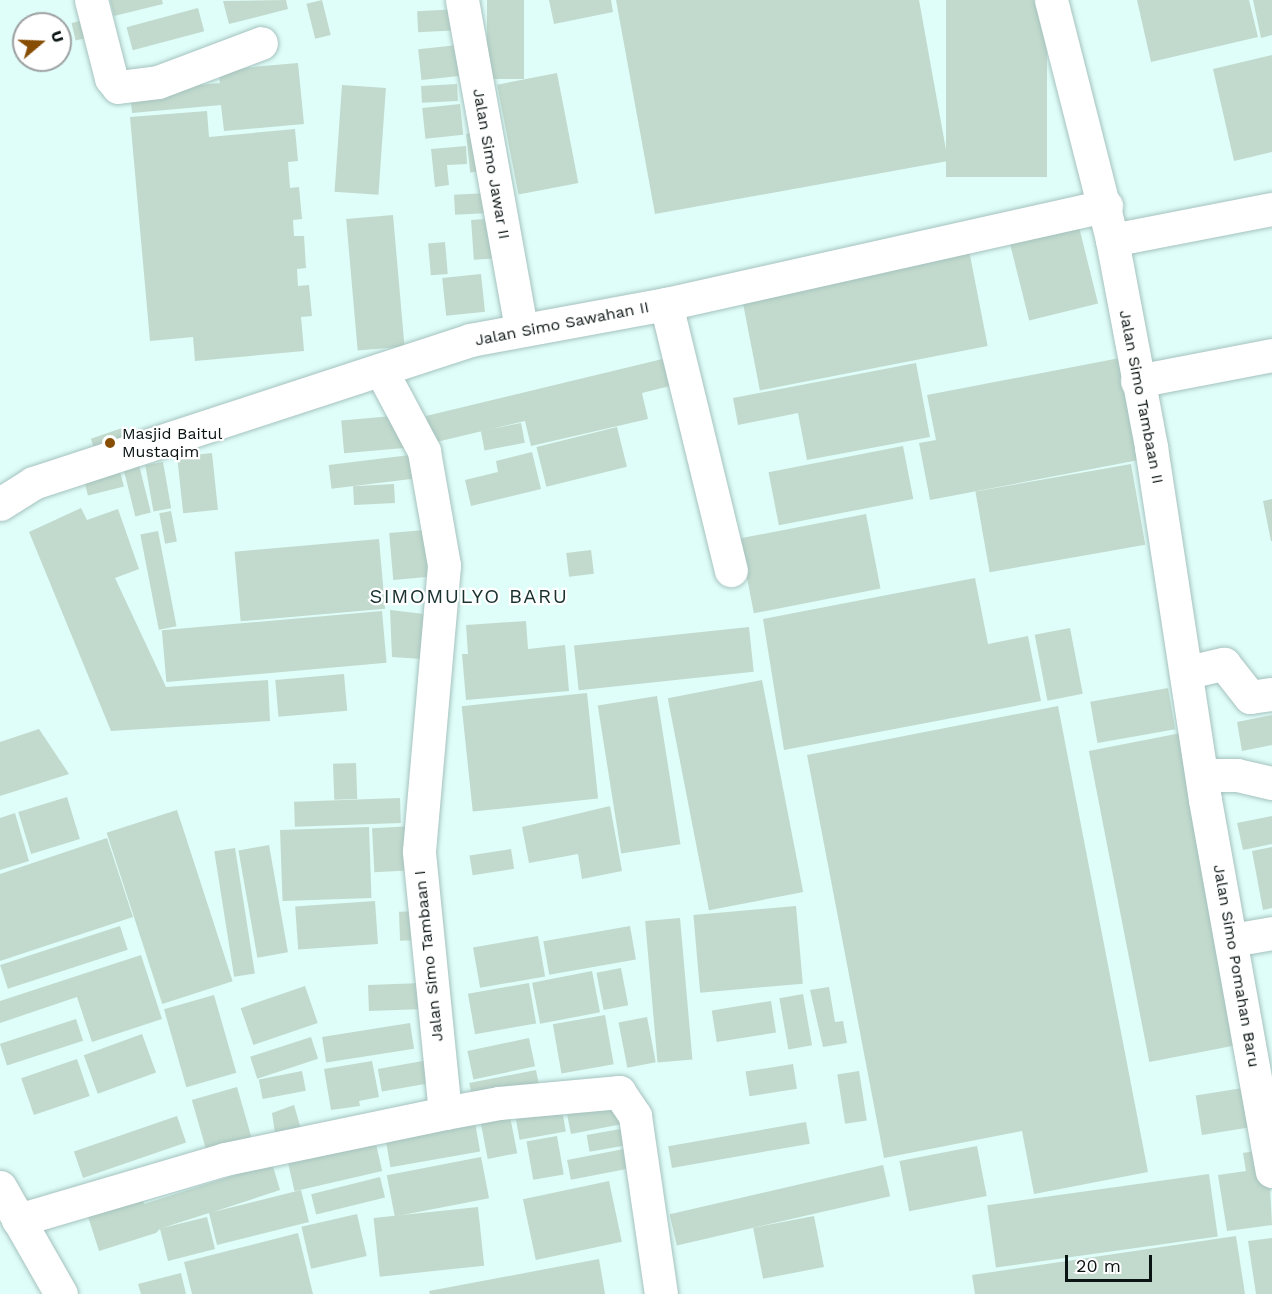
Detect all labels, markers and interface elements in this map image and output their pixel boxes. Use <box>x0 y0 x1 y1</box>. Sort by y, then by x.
north arrow <box>12 12 72 72</box>
text: U <box>47 28 68 45</box>
street label: Jalan Simo Jawar II <box>468 87 514 241</box>
street label: Jalan Simo Sawahan II <box>473 298 651 350</box>
street label: Jalan Simo Tambaan II <box>1115 308 1167 486</box>
place label: Masjid Baitul Mustaqim <box>122 424 222 462</box>
marker: Masjid Baitul Mustaqim <box>103 436 117 450</box>
district label: SIMOMULYO BARU <box>369 584 569 608</box>
street label: Jalan Simo Pomahan Baru <box>1209 863 1263 1069</box>
street label: Jalan Simo Tambaan I <box>410 869 448 1043</box>
scale bar <box>1068 1243 1155 1281</box>
text: 20 m <box>1076 1255 1121 1276</box>

